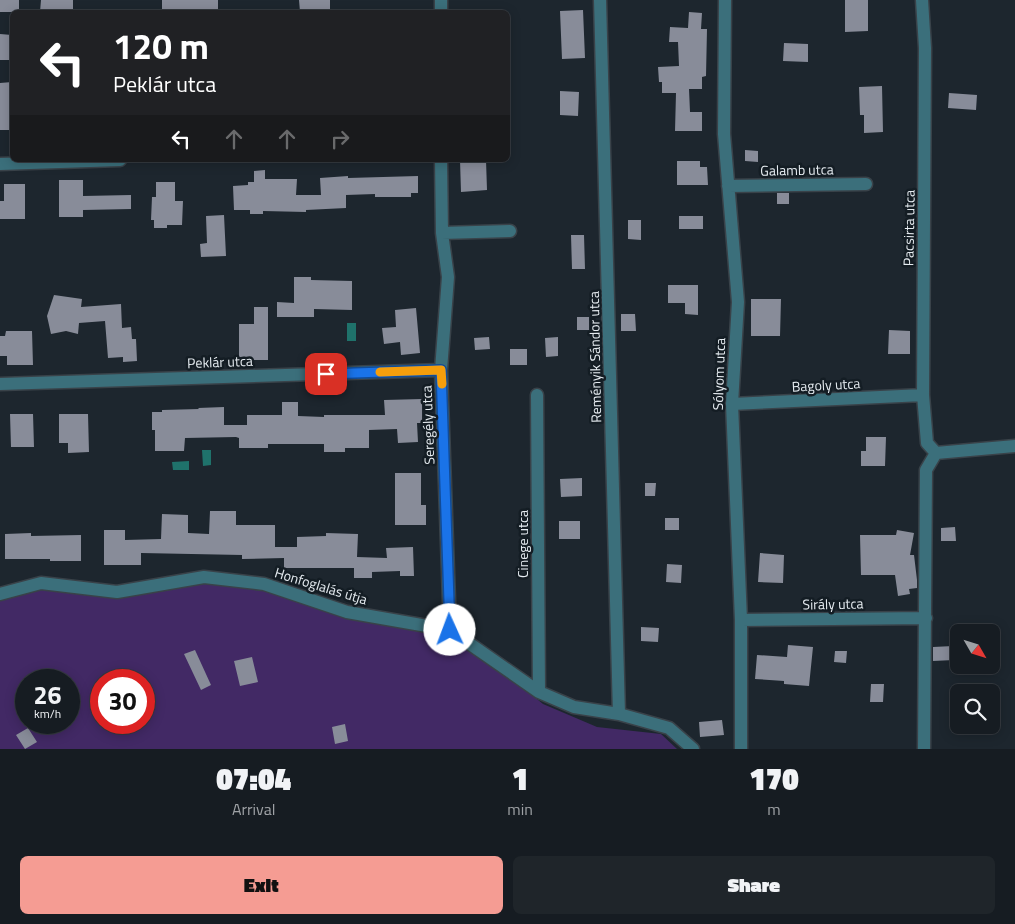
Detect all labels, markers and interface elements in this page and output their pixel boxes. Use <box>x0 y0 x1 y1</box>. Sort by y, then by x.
text: 120 m <box>113 19 209 73</box>
icon: left <box>30 30 95 95</box>
text: Peklár utca <box>113 67 216 101</box>
icon: left <box>167 125 195 153</box>
icon: ahead <box>220 125 248 153</box>
icon: ahead <box>273 125 301 153</box>
icon: right <box>326 125 354 153</box>
street label: Galamb utca <box>760 158 834 181</box>
street label: Pacsirta utca <box>897 190 920 266</box>
street label: Reményik Sándor utca <box>583 291 606 423</box>
street label: Sólyom utca <box>707 337 730 411</box>
street label: Peklár utca <box>187 350 253 373</box>
pin <box>305 353 347 395</box>
icon: arrive <box>312 360 340 388</box>
street label: Bagoly utca <box>791 372 861 397</box>
street label: Seregély utca <box>416 385 439 465</box>
street label: Cinege utca <box>512 510 533 578</box>
street label: Honfoglalás útja <box>272 561 370 610</box>
street label: Sirály utca <box>802 592 864 615</box>
position arrow <box>423 603 475 655</box>
north arrow <box>950 624 1000 674</box>
map controls <box>950 624 1000 734</box>
speed limit sign: 30 <box>90 669 155 734</box>
text: 26 <box>33 676 62 714</box>
button: search <box>950 684 1000 734</box>
text: km/h <box>34 704 61 723</box>
text: 07:04 <box>216 756 291 802</box>
text: 1 <box>512 756 528 802</box>
text: 170 <box>749 756 799 802</box>
text: Arrival <box>232 797 275 821</box>
text: min <box>507 797 533 821</box>
text: m <box>767 797 781 821</box>
button: Exit <box>20 856 503 914</box>
button: Share <box>513 856 995 914</box>

